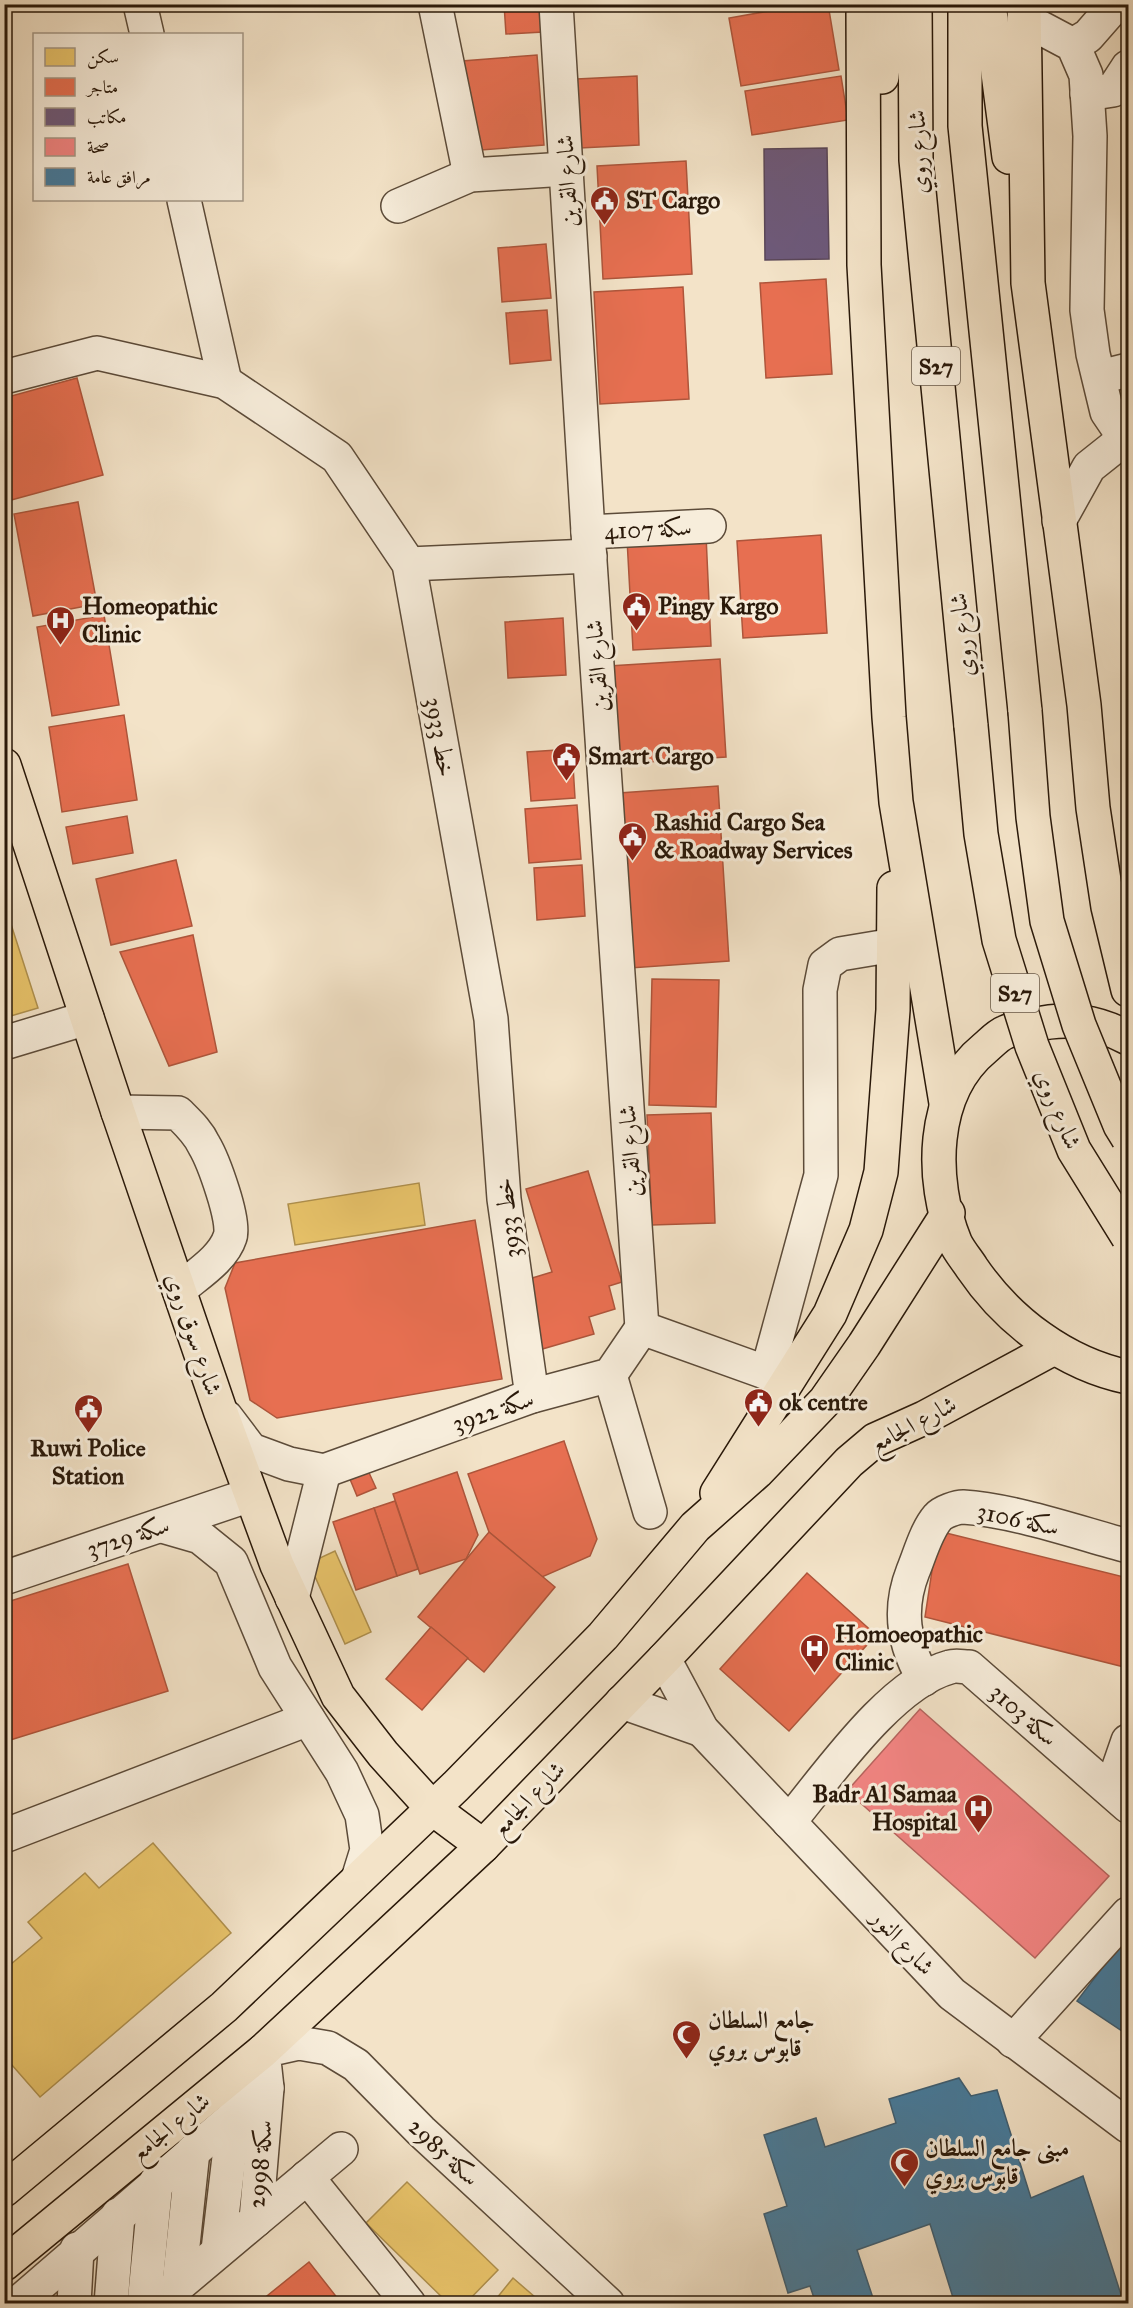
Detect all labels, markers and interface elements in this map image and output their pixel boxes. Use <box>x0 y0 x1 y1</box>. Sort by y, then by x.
legend <box>33 33 243 201</box>
text: سكن <box>87 46 119 69</box>
text: متاجر <box>85 76 118 98</box>
text: مكاتب <box>87 106 127 128</box>
street label: شارع روي <box>902 109 939 195</box>
street label: شارع القرين <box>550 134 589 228</box>
text: صحة <box>87 136 109 158</box>
text: مرافق عامة <box>87 166 151 190</box>
public building icon: ST Cargo <box>589 184 621 226</box>
place label: ST Cargo <box>626 185 720 215</box>
road number: S27 <box>912 347 960 385</box>
street label: سكة 4107 <box>604 512 692 546</box>
public building icon: Pingy Kargo <box>621 590 653 632</box>
place label: Homeopathic Clinic <box>82 591 218 649</box>
place label: Pingy Kargo <box>658 591 779 621</box>
street label: شارع روي <box>943 591 986 679</box>
hospital icon: Homeopathic Clinic <box>45 604 77 646</box>
street label: شارع القرين <box>579 618 620 713</box>
street label: 3933 خط <box>418 695 462 779</box>
public building icon: Smart Cargo <box>551 740 583 782</box>
place label: Smart Cargo <box>588 741 714 771</box>
place label: Rashid Cargo Sea & Roadway Services <box>654 807 853 865</box>
public building icon: Rashid Cargo Sea & Roadway Services <box>617 820 649 862</box>
road number: S27 <box>991 974 1039 1012</box>
street label: شارع روي <box>1023 1064 1088 1156</box>
street label: شارع القرين <box>612 1103 653 1198</box>
street label: 3933 خط <box>488 1176 528 1260</box>
street label: شارع سوق روي <box>154 1269 229 1401</box>
street label: سكة 3922 <box>448 1383 538 1439</box>
public building icon: ok centre <box>742 1386 774 1428</box>
place label: ok centre <box>779 1387 868 1417</box>
street label: شارع الجامع <box>865 1389 965 1465</box>
public building icon: Ruwi Police Station <box>72 1392 104 1434</box>
place label: Ruwi Police Station <box>30 1433 146 1491</box>
street label: سكة 3106 <box>974 1496 1062 1542</box>
street label: سكة 3729 <box>83 1510 173 1564</box>
place label: Homoeopathic Clinic <box>835 1619 983 1677</box>
hospital icon: Homoeopathic Clinic <box>798 1632 830 1674</box>
street label: سكة 3103 <box>984 1677 1064 1753</box>
street label: شارع الجامع <box>485 1755 576 1848</box>
place label: Badr Al Samaa Hospital <box>813 1779 958 1837</box>
hospital icon: Badr Al Samaa Hospital <box>962 1792 994 1834</box>
street label: شارع النور <box>860 1901 941 1985</box>
place label: جامع السلطان قابوس بروي <box>708 2005 815 2067</box>
mosque icon: جامع السلطان قابوس بروي <box>671 2018 703 2060</box>
street label: شارع الجامع <box>124 2086 220 2174</box>
street label: سكة 2985 <box>402 2111 486 2193</box>
street label: سكة 2998 <box>241 2119 279 2209</box>
place label: مبنى جامع السلطان قابوس بروي <box>925 2133 1069 2195</box>
mosque icon: مبنى جامع السلطان قابوس بروي <box>888 2146 920 2188</box>

